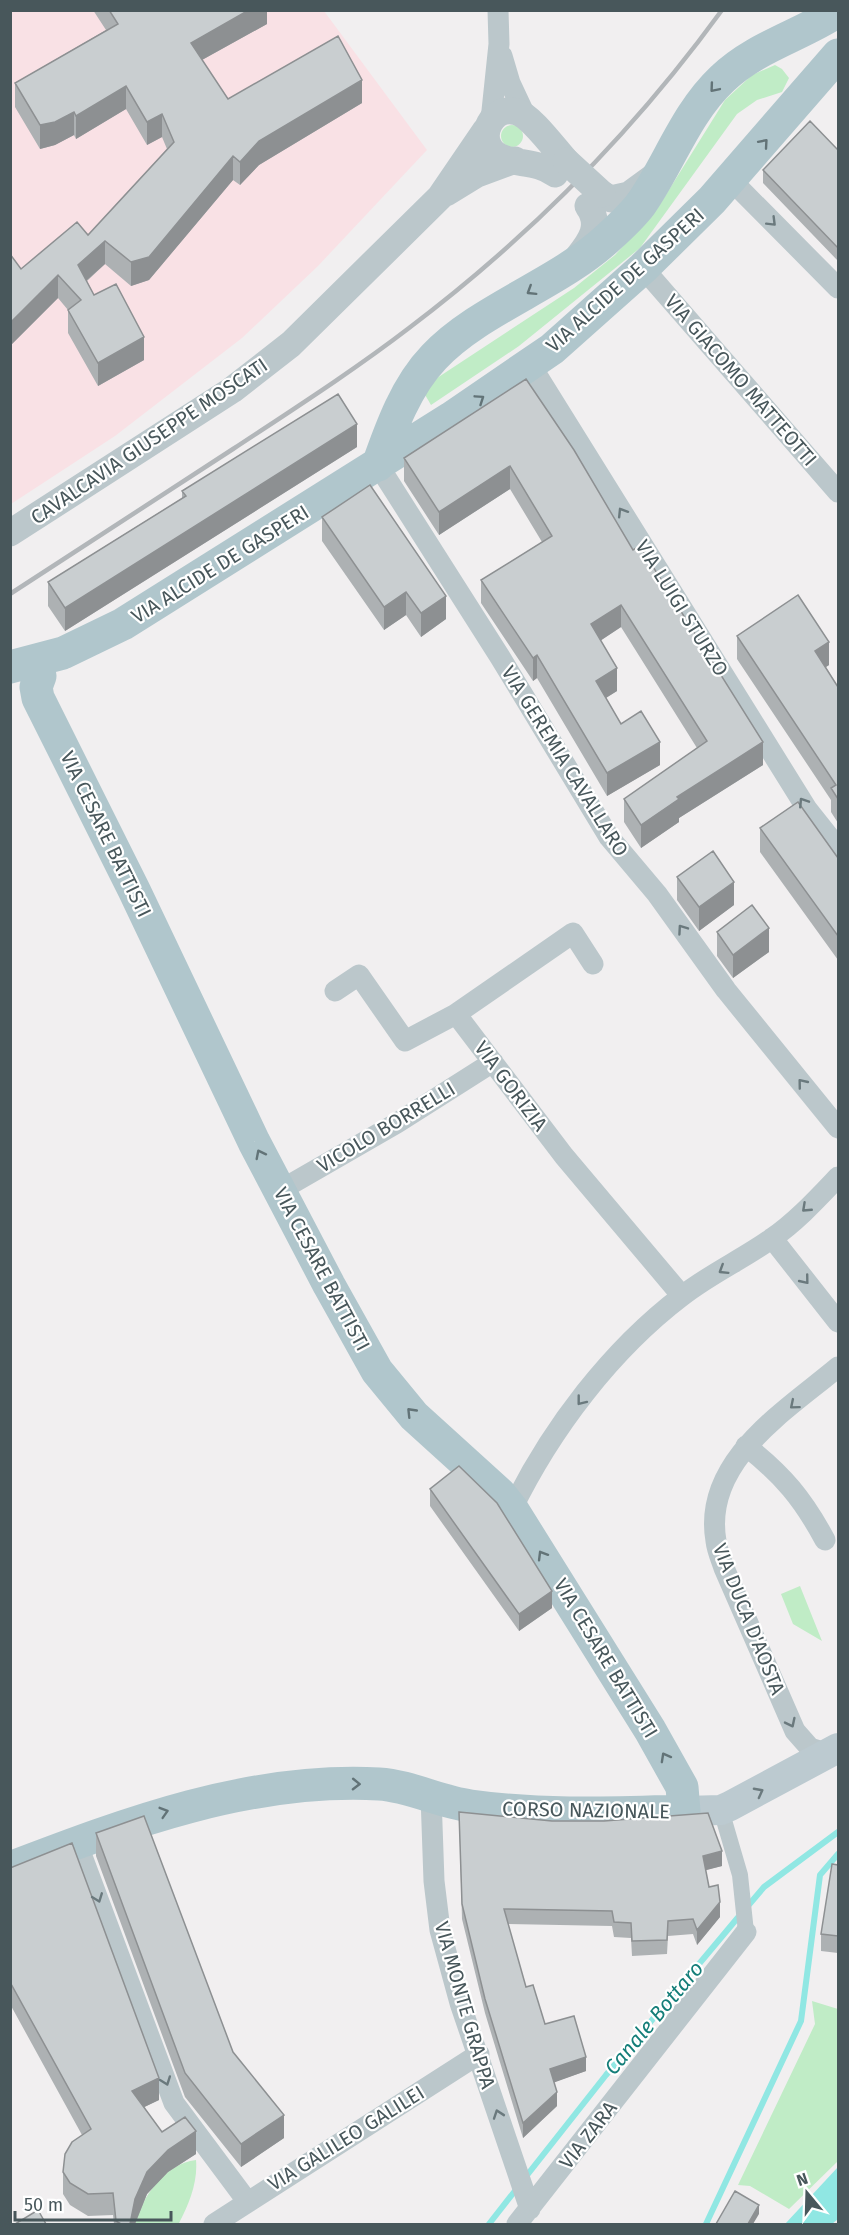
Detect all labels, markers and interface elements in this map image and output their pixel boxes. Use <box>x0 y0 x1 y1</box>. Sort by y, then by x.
one-way arrow <box>711 81 722 92</box>
one-way arrow <box>757 139 768 149</box>
street label: VIA ALCIDE DE GASPERI <box>541 203 709 357</box>
one-way arrow <box>765 215 776 225</box>
one-way arrow <box>527 283 537 295</box>
street label: VIA GIACOMO MATTEOTTI <box>660 289 822 471</box>
street label: CAVALCAVIA GIUSEPPE MOSCATI <box>26 353 272 529</box>
one-way arrow <box>473 395 484 406</box>
street label: VIA ALCIDE DE GASPERI <box>127 500 313 628</box>
one-way arrow <box>618 508 629 519</box>
street label: VIA LUIGI STURZO <box>630 535 734 681</box>
street label: VIA GEREMIA CAVALLARO <box>497 661 633 861</box>
street label: VIA CESARE BATTISTI <box>55 747 157 921</box>
one-way arrow <box>798 798 810 808</box>
one-way arrow <box>678 924 689 935</box>
street label: VIA GORIZIA <box>470 1036 553 1136</box>
street label: VICOLO BORRELLI <box>313 1076 459 1178</box>
one-way arrow <box>798 1079 809 1090</box>
one-way arrow <box>256 1150 267 1160</box>
street label: VIA CESARE BATTISTI <box>269 1183 375 1355</box>
one-way arrow <box>802 1201 813 1212</box>
one-way arrow <box>719 1263 730 1274</box>
one-way arrow <box>798 1273 809 1284</box>
one-way arrow <box>577 1395 588 1406</box>
one-way arrow <box>789 1397 800 1408</box>
one-way arrow <box>407 1409 418 1419</box>
street label: VIA DUCA D'AOSTA <box>708 1540 790 1699</box>
one-way arrow <box>538 1551 550 1561</box>
street label: VIA CESARE BATTISTI <box>549 1574 663 1742</box>
one-way arrow <box>784 1717 796 1728</box>
one-way arrow <box>661 1753 673 1763</box>
one-way arrow <box>352 1778 361 1790</box>
one-way arrow <box>753 1788 763 1799</box>
street label: CORSO NAZIONALE <box>502 1797 670 1823</box>
one-way arrow <box>158 1807 169 1819</box>
one-way arrow <box>91 1892 103 1903</box>
street label: VIA MONTE GRAPPA <box>430 1919 500 2092</box>
water label: Canale Bottaro <box>599 1956 709 2080</box>
one-way arrow <box>158 2075 171 2086</box>
street label: VIA GALILEO GALILEI <box>263 2080 429 2196</box>
street label: VIA ZARA <box>554 2096 622 2174</box>
one-way arrow <box>492 2109 505 2120</box>
north arrow <box>777 2163 837 2223</box>
text: N <box>794 2169 810 2190</box>
scale bar <box>15 2184 171 2222</box>
text: 50 m <box>24 2194 63 2216</box>

